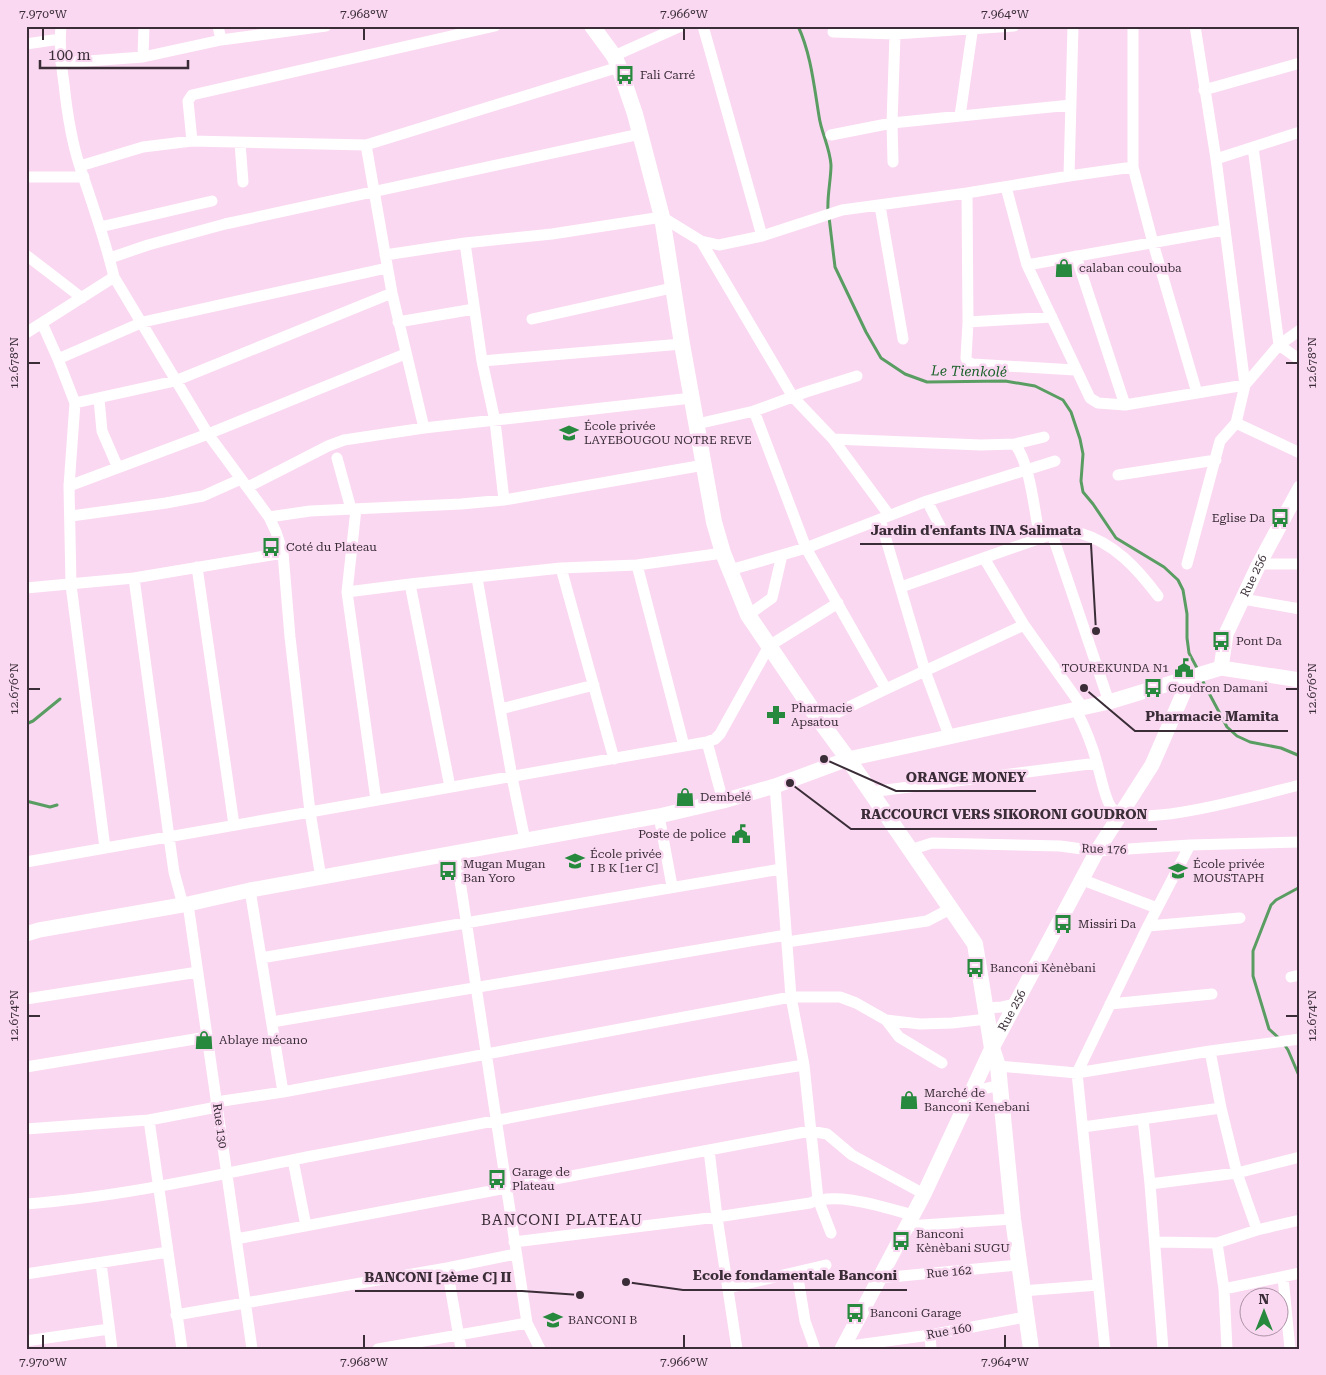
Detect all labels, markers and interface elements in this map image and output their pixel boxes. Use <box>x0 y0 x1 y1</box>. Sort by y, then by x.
text: 7.970°W <box>19 7 68 21</box>
text: 7.968°W <box>340 7 389 21</box>
text: 7.966°W <box>660 7 709 21</box>
text: 7.964°W <box>981 7 1030 21</box>
scale bar <box>40 38 188 70</box>
text: 100 m <box>48 46 91 64</box>
bus stop icon: Fali Carré <box>614 64 636 86</box>
place label: Fali Carré <box>640 68 696 82</box>
shop icon: calaban coulouba <box>1053 257 1075 279</box>
place label: calaban coulouba <box>1079 261 1182 275</box>
text: 12.678°N <box>7 337 21 389</box>
text: 12.678°N <box>1305 337 1319 389</box>
water label: Le Tienkolé <box>930 362 1007 380</box>
place label: École privée LAYEBOUGOU NOTRE REVE <box>584 419 752 447</box>
school or university icon: École privée LAYEBOUGOU NOTRE REVE <box>558 422 580 444</box>
bus stop icon: Eglise Da <box>1269 507 1291 529</box>
place label: Eglise Da <box>1212 511 1265 525</box>
callout: Jardin d'enfants INA Salimata <box>860 515 1091 544</box>
text: Jardin d'enfants INA Salimata <box>871 522 1082 538</box>
bus stop icon: Coté du Plateau <box>260 536 282 558</box>
place label: Coté du Plateau <box>286 540 377 554</box>
street label: Rue 256 <box>1238 552 1270 599</box>
bus stop icon: Pont Da <box>1210 630 1232 652</box>
place label: Pont Da <box>1236 634 1282 648</box>
public building icon: TOUREKUNDA N1 <box>1173 657 1195 679</box>
place label: TOUREKUNDA N1 <box>1061 661 1169 675</box>
text: 12.676°N <box>7 663 21 715</box>
text: 12.676°N <box>1305 663 1319 715</box>
bus stop icon: Goudron Damani <box>1142 677 1164 699</box>
place label: Goudron Damani <box>1168 681 1268 695</box>
place label: Pharmacie Apsatou <box>791 701 853 729</box>
callout: Pharmacie Mamita <box>1135 702 1288 731</box>
pharmacy icon: Pharmacie Apsatou <box>765 704 787 726</box>
text: Pharmacie Mamita <box>1145 708 1280 724</box>
callout: ORANGE MONEY <box>896 762 1036 791</box>
text: ORANGE MONEY <box>906 769 1026 785</box>
shop icon: Dembelé <box>674 786 696 808</box>
place label: Dembelé <box>700 790 752 804</box>
callout: RACCOURCI VERS SIKORONI GOUDRON <box>851 800 1157 829</box>
text: RACCOURCI VERS SIKORONI GOUDRON <box>861 806 1147 822</box>
public building icon: Poste de police <box>730 823 752 845</box>
place label: Poste de police <box>638 827 726 841</box>
street label: Rue 176 <box>1081 841 1127 857</box>
place label: École privée I B K [1er C] <box>590 847 662 875</box>
school or university icon: École privée I B K [1er C] <box>564 850 586 872</box>
place label: Mugan Mugan Ban Yoro <box>463 857 546 885</box>
place label: École privée MOUSTAPH <box>1193 857 1265 885</box>
bus stop icon: Mugan Mugan Ban Yoro <box>437 860 459 882</box>
school or university icon: École privée MOUSTAPH <box>1167 860 1189 882</box>
bus stop icon: Missiri Da <box>1052 913 1074 935</box>
place label: Missiri Da <box>1078 917 1137 931</box>
bus stop icon: Banconi Kènèbani <box>964 957 986 979</box>
place label: Banconi Kènèbani <box>990 961 1096 975</box>
street label: Rue 256 <box>995 987 1029 1034</box>
text: 12.674°N <box>7 990 21 1042</box>
text: 12.674°N <box>1305 990 1319 1042</box>
shop icon: Ablaye mécano <box>193 1029 215 1051</box>
place label: Ablaye mécano <box>219 1033 308 1047</box>
place label: Marché de Banconi Kenebani <box>924 1086 1030 1114</box>
shop icon: Marché de Banconi Kenebani <box>898 1089 920 1111</box>
street label: Rue 130 <box>210 1103 230 1150</box>
place label: Garage de Plateau <box>512 1165 570 1193</box>
bus stop icon: Garage de Plateau <box>486 1168 508 1190</box>
district label: BANCONI PLATEAU <box>481 1211 643 1229</box>
place label: Banconi Kènèbani SUGU <box>916 1227 1010 1255</box>
bus stop icon: Banconi Kènèbani SUGU <box>890 1230 912 1252</box>
callout: Ecole fondamentale Banconi <box>683 1261 907 1290</box>
callout: BANCONI [2ème C] II <box>355 1262 522 1291</box>
street label: Rue 162 <box>926 1263 972 1281</box>
text: Ecole fondamentale Banconi <box>693 1267 898 1283</box>
text: BANCONI [2ème C] II <box>364 1269 512 1285</box>
north arrow <box>1238 1288 1288 1338</box>
text: N <box>1259 1291 1270 1307</box>
bus stop icon: Banconi Garage <box>844 1302 866 1324</box>
place label: Banconi Garage <box>870 1306 962 1320</box>
school or university icon: BANCONI B <box>542 1309 564 1331</box>
place label: BANCONI B <box>568 1313 637 1327</box>
street label: Rue 160 <box>925 1320 973 1342</box>
text: 7.970°W <box>19 1355 68 1369</box>
text: 7.968°W <box>340 1355 389 1369</box>
text: 7.966°W <box>660 1355 709 1369</box>
text: 7.964°W <box>981 1355 1030 1369</box>

